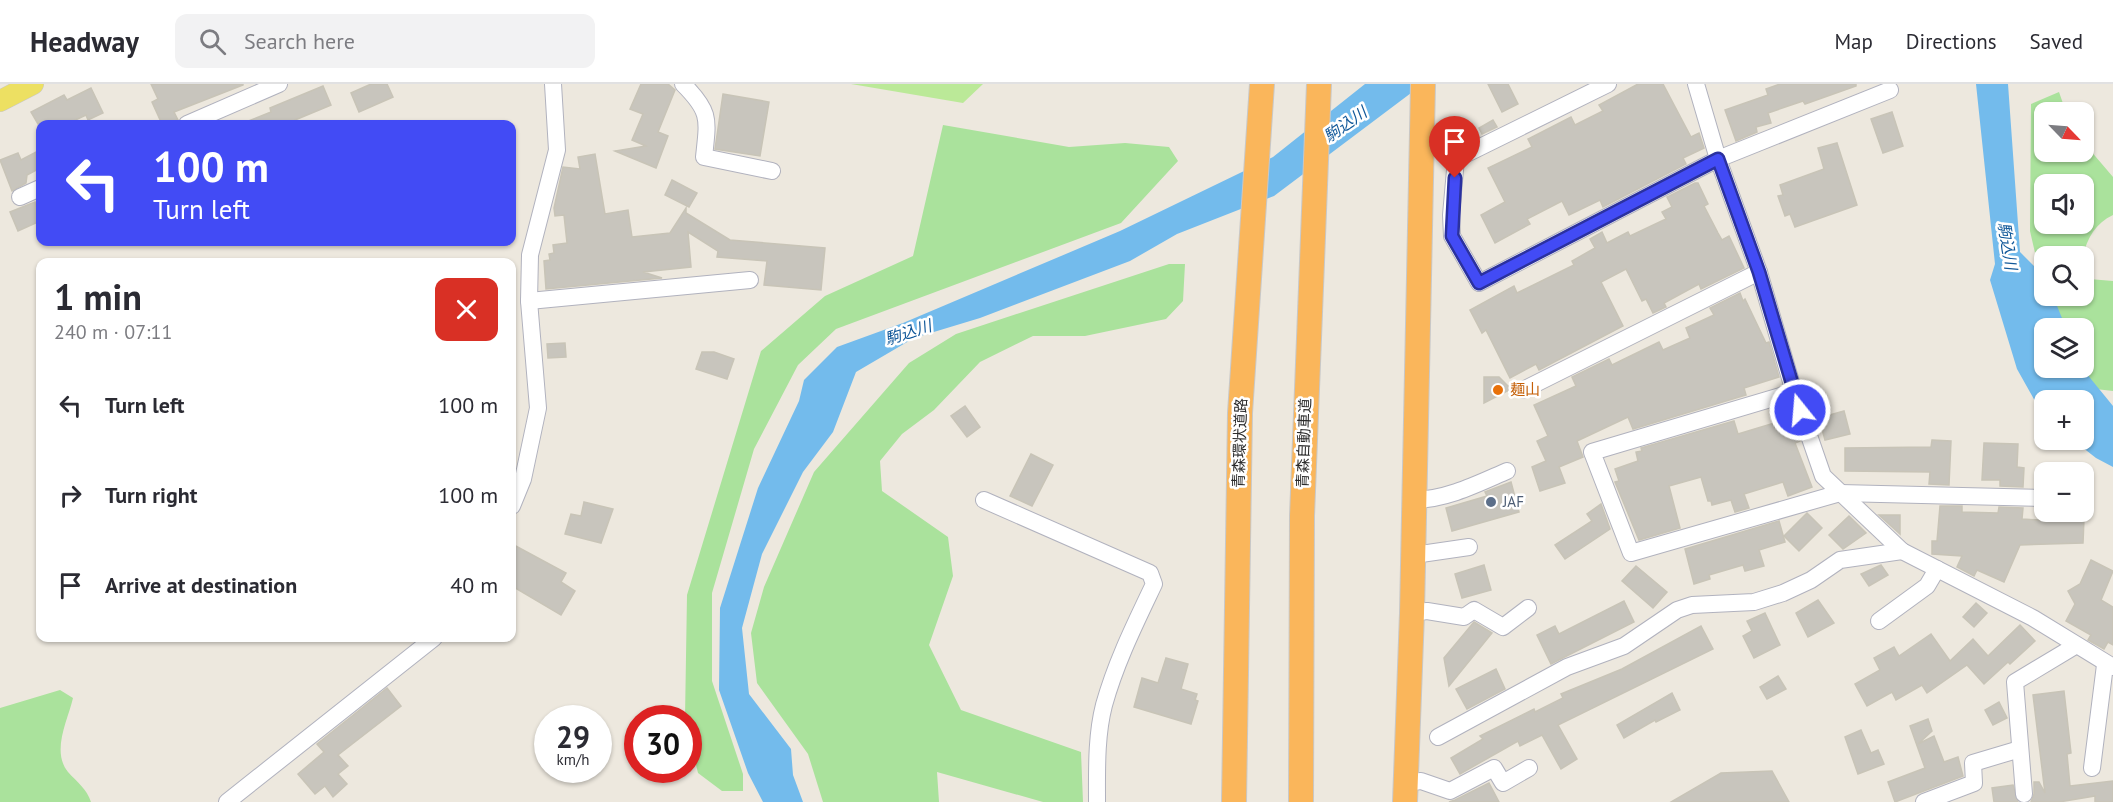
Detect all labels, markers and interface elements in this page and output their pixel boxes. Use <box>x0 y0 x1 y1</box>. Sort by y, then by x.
search box <box>175 14 595 68</box>
text: Headway <box>30 23 139 60</box>
icon: search <box>196 25 229 58</box>
text: Search here <box>244 27 355 55</box>
text: Map <box>1834 28 1873 55</box>
text: Directions <box>1906 28 1997 55</box>
text: Saved <box>2030 28 2083 55</box>
water label: 駒込川 <box>1320 101 1372 146</box>
north arrow <box>2034 102 2094 162</box>
map controls <box>2034 102 2094 522</box>
pin <box>1429 116 1480 178</box>
icon: arrive <box>1438 125 1471 158</box>
text: 100 m <box>153 139 269 194</box>
icon: left <box>54 144 132 222</box>
button: sound <box>2034 174 2094 234</box>
text: Turn left <box>153 192 250 226</box>
water label: 駒込川 <box>1994 221 2022 273</box>
button: search <box>2034 246 2094 306</box>
text: 1 min <box>54 273 142 320</box>
button: close <box>435 278 498 341</box>
water label: 駒込川 <box>882 314 936 349</box>
button: layers <box>2034 318 2094 378</box>
text: 240 m · 07:11 <box>54 319 172 345</box>
position arrow <box>1768 378 1832 442</box>
place label: 麺山 <box>1510 380 1540 399</box>
marker: 麺山 <box>1491 383 1505 397</box>
icon: left <box>54 389 87 422</box>
button: + <box>2034 390 2094 450</box>
text: Turn left <box>105 391 185 419</box>
text: 100 m <box>438 391 498 419</box>
street label: 青森環状道路 <box>1228 398 1251 488</box>
street label: 青森自動車道 <box>1292 398 1315 488</box>
button: − <box>2034 462 2094 522</box>
icon: right <box>54 479 87 512</box>
text: Turn right <box>105 481 197 509</box>
text: 100 m <box>438 481 498 509</box>
place label: JAF <box>1502 492 1524 511</box>
marker: JAF <box>1484 495 1498 509</box>
icon: arrive <box>54 569 87 602</box>
text: Arrive at destination <box>105 571 297 599</box>
text: 40 m <box>450 571 498 599</box>
speed limit sign: 30 <box>624 705 702 783</box>
text: 29 <box>556 717 590 756</box>
text: km/h <box>557 750 589 769</box>

